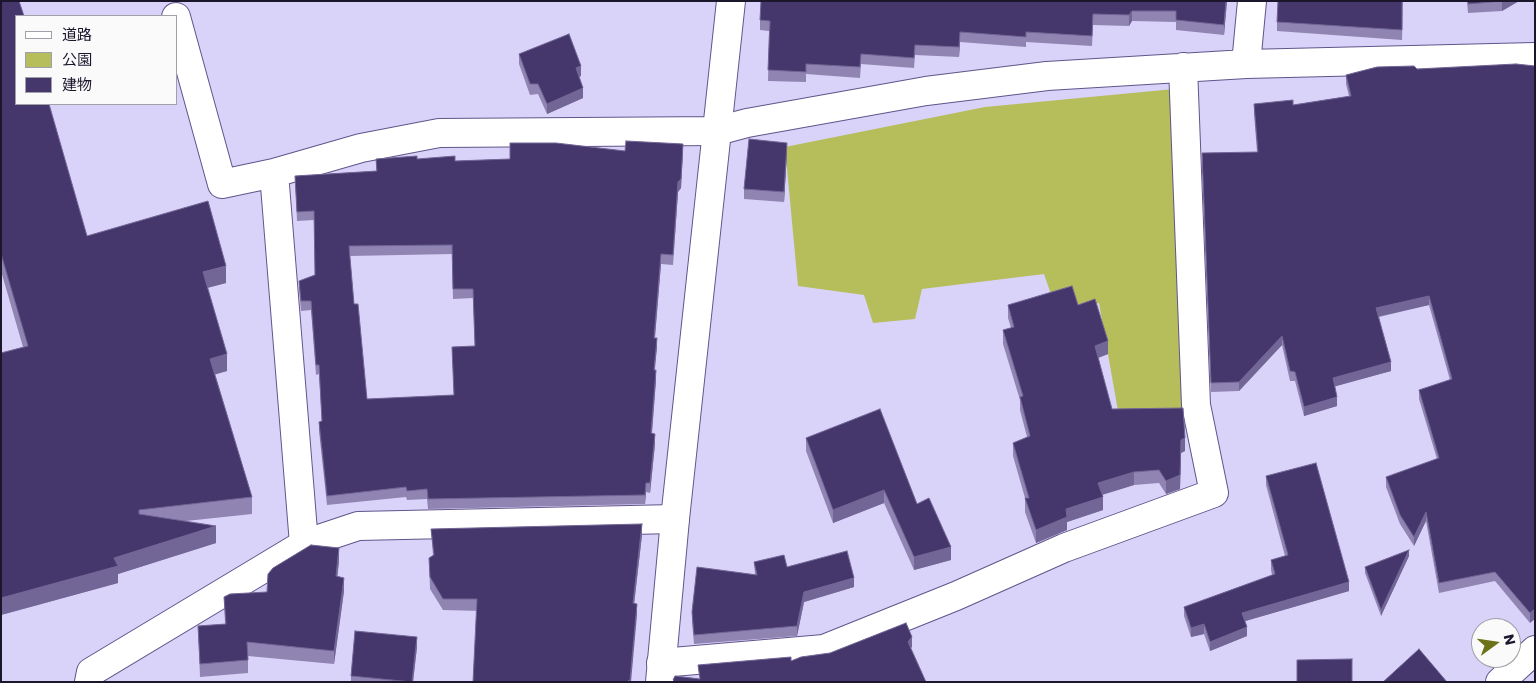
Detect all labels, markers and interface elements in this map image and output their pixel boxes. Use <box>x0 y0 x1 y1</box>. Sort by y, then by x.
legend <box>15 15 178 105</box>
text: 道路 <box>62 24 92 45</box>
text: 公園 <box>62 49 92 70</box>
text: 建物 <box>62 74 92 95</box>
north arrow <box>1471 618 1521 668</box>
text: N <box>1499 632 1521 647</box>

